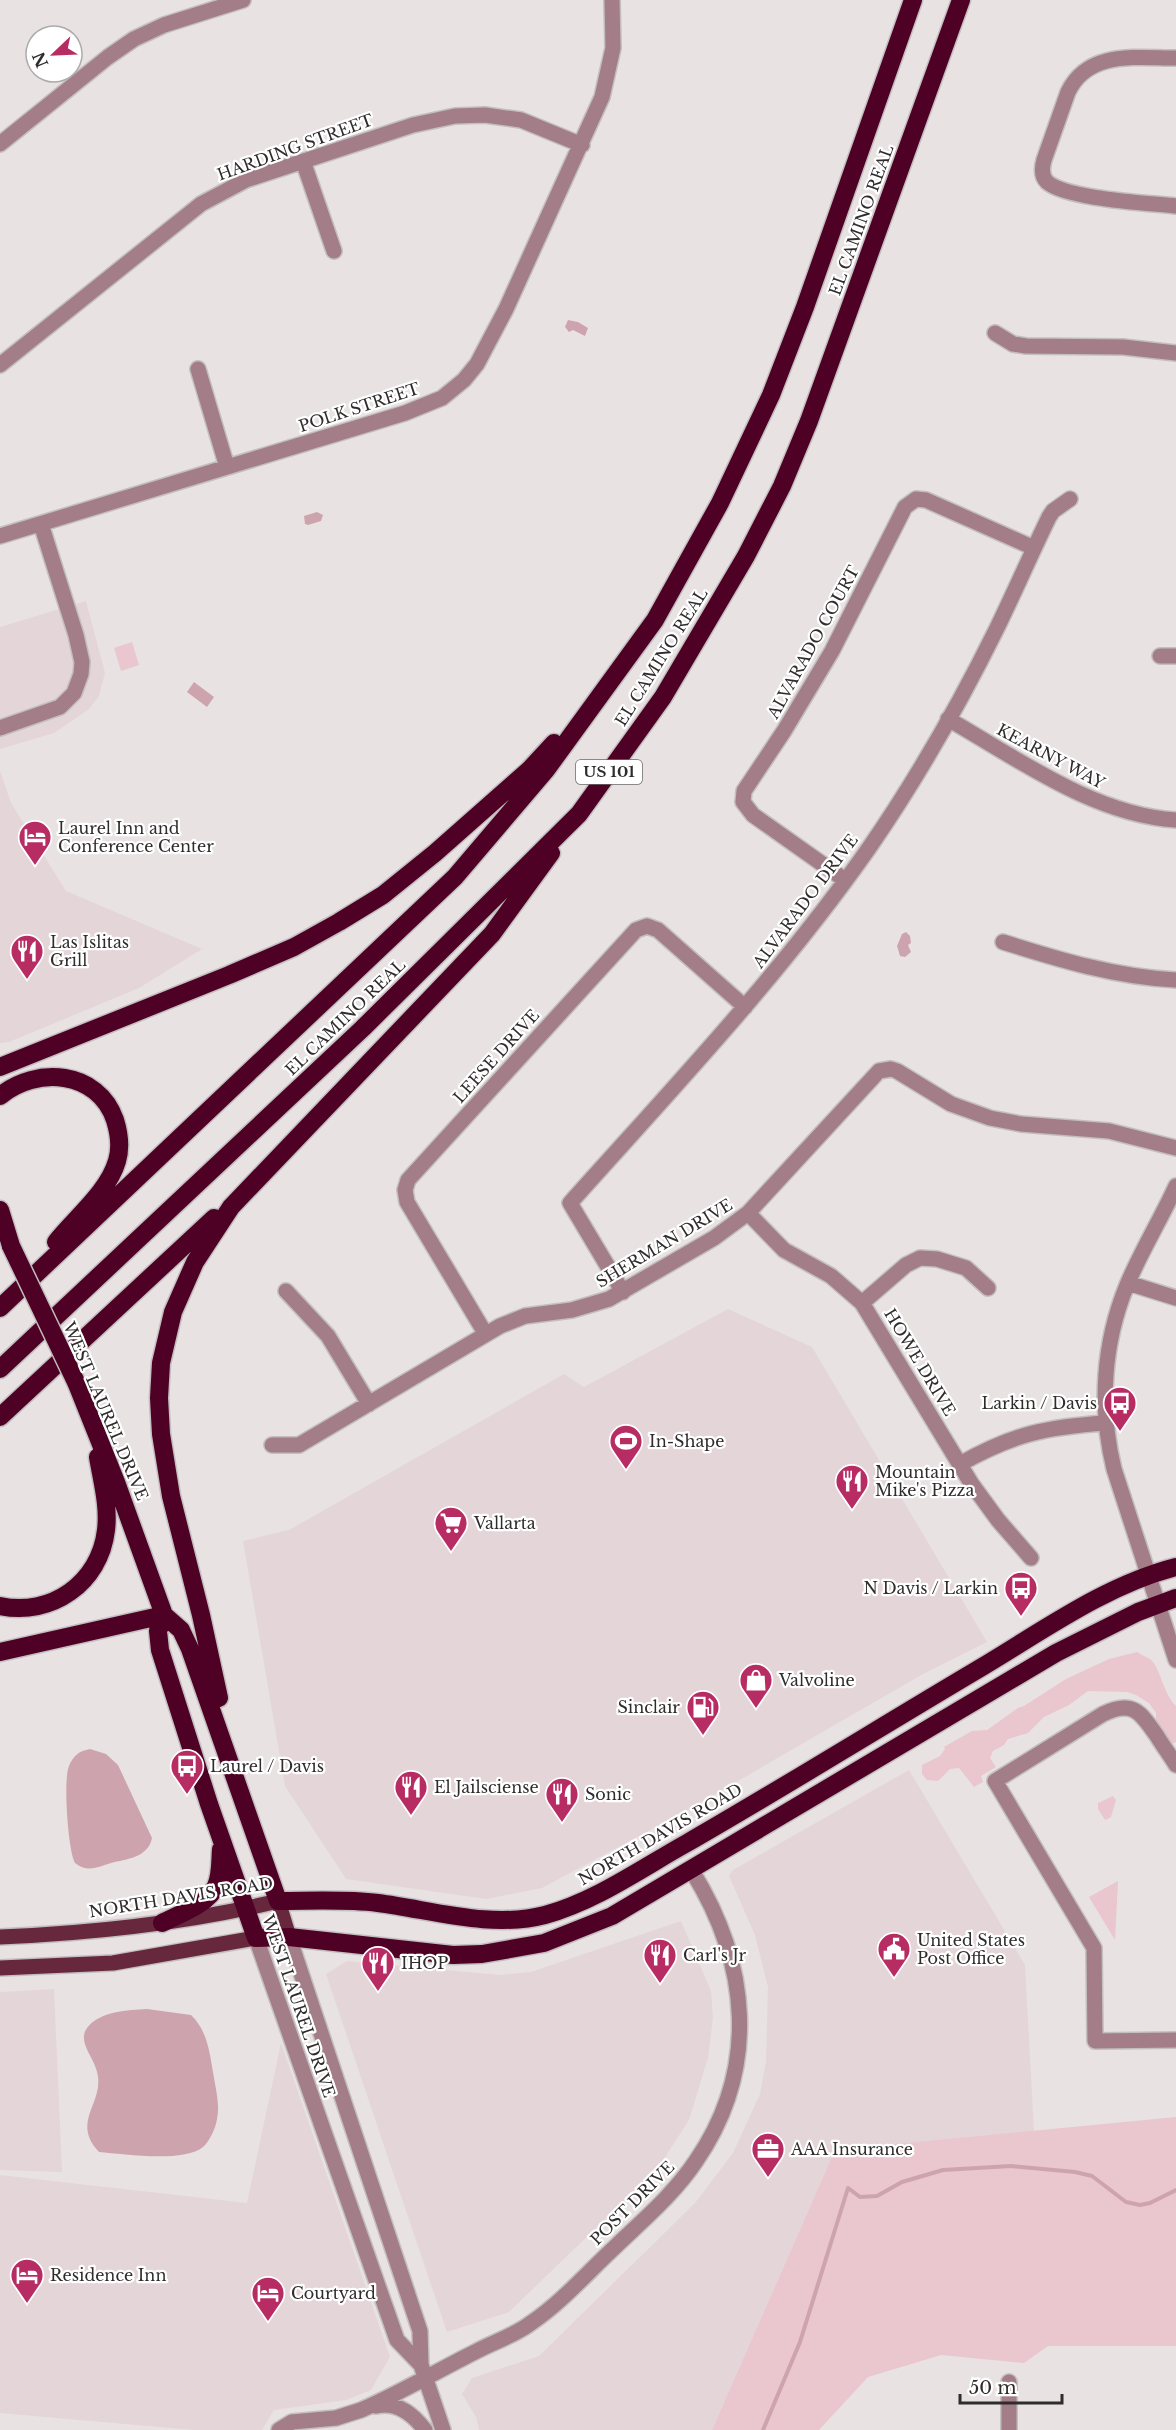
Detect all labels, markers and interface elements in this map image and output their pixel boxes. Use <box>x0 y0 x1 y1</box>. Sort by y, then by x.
north arrow <box>24 24 84 84</box>
text: N <box>28 49 52 71</box>
street label: HARDING STREET <box>214 109 376 185</box>
street label: EL CAMINO REAL <box>824 142 898 298</box>
street label: POLK STREET <box>296 378 422 436</box>
street label: ALVARADO COURT <box>762 562 863 723</box>
street label: EL CAMINO REAL <box>610 584 712 730</box>
street label: KEARNY WAY <box>994 719 1109 793</box>
road number: US 101 <box>576 760 642 784</box>
place label: Laurel Inn and Conference Center <box>58 818 214 856</box>
hotel icon: Laurel Inn and Conference Center <box>17 819 53 866</box>
street label: ALVARADO DRIVE <box>748 830 862 973</box>
place label: Las Islitas Grill <box>50 932 129 970</box>
restaurant icon: Las Islitas Grill <box>9 933 45 980</box>
street label: EL CAMINO REAL <box>281 954 409 1079</box>
street label: LEESE DRIVE <box>449 1005 543 1107</box>
street label: SHERMAN DRIVE <box>592 1194 736 1292</box>
street label: HOWE DRIVE <box>880 1305 960 1419</box>
street label: WEST LAUREL DRIVE <box>59 1318 153 1503</box>
bus stop icon: Larkin / Davis <box>1102 1385 1138 1432</box>
place label: Larkin / Davis <box>982 1393 1097 1413</box>
sports icon: In-Shape <box>608 1423 644 1470</box>
place label: In-Shape <box>649 1431 724 1451</box>
place label: Mountain Mike's Pizza <box>875 1462 974 1500</box>
restaurant icon: Mountain Mike's Pizza <box>834 1463 870 1510</box>
supermarket icon: Vallarta <box>433 1505 469 1552</box>
place label: Vallarta <box>473 1513 536 1533</box>
bus stop icon: N Davis / Larkin <box>1003 1570 1039 1617</box>
place label: N Davis / Larkin <box>864 1578 998 1598</box>
shop icon: Valvoline <box>738 1662 774 1709</box>
place label: Valvoline <box>778 1670 855 1690</box>
fuel station icon: Sinclair <box>685 1689 721 1736</box>
place label: Sinclair <box>617 1697 680 1717</box>
bus stop icon: Laurel / Davis <box>169 1748 205 1795</box>
place label: Laurel / Davis <box>210 1756 324 1776</box>
restaurant icon: El Jailsciense <box>393 1769 429 1816</box>
restaurant icon: Sonic <box>544 1776 580 1823</box>
place label: El Jailsciense <box>434 1777 539 1797</box>
street label: NORTH DAVIS ROAD <box>574 1779 746 1889</box>
place label: Sonic <box>585 1784 631 1804</box>
street label: NORTH DAVIS ROAD <box>88 1873 274 1921</box>
street label: WEST LAUREL DRIVE <box>258 1911 340 2100</box>
place label: United States Post Office <box>917 1930 1025 1968</box>
public building icon: United States Post Office <box>876 1931 912 1978</box>
restaurant icon: Carl's Jr <box>642 1937 678 1984</box>
restaurant icon: IHOP <box>360 1945 396 1992</box>
place label: Carl's Jr <box>683 1945 747 1965</box>
place label: IHOP <box>401 1953 448 1973</box>
office icon: AAA Insurance <box>750 2131 786 2178</box>
place label: AAA Insurance <box>790 2139 913 2159</box>
street label: POST DRIVE <box>586 2157 678 2249</box>
hotel icon: Residence Inn <box>9 2257 45 2304</box>
place label: Residence Inn <box>50 2265 166 2285</box>
hotel icon: Courtyard <box>250 2275 286 2322</box>
place label: Courtyard <box>291 2283 376 2303</box>
scale bar <box>960 2367 1062 2405</box>
text: 50 m <box>969 2377 1017 2399</box>

